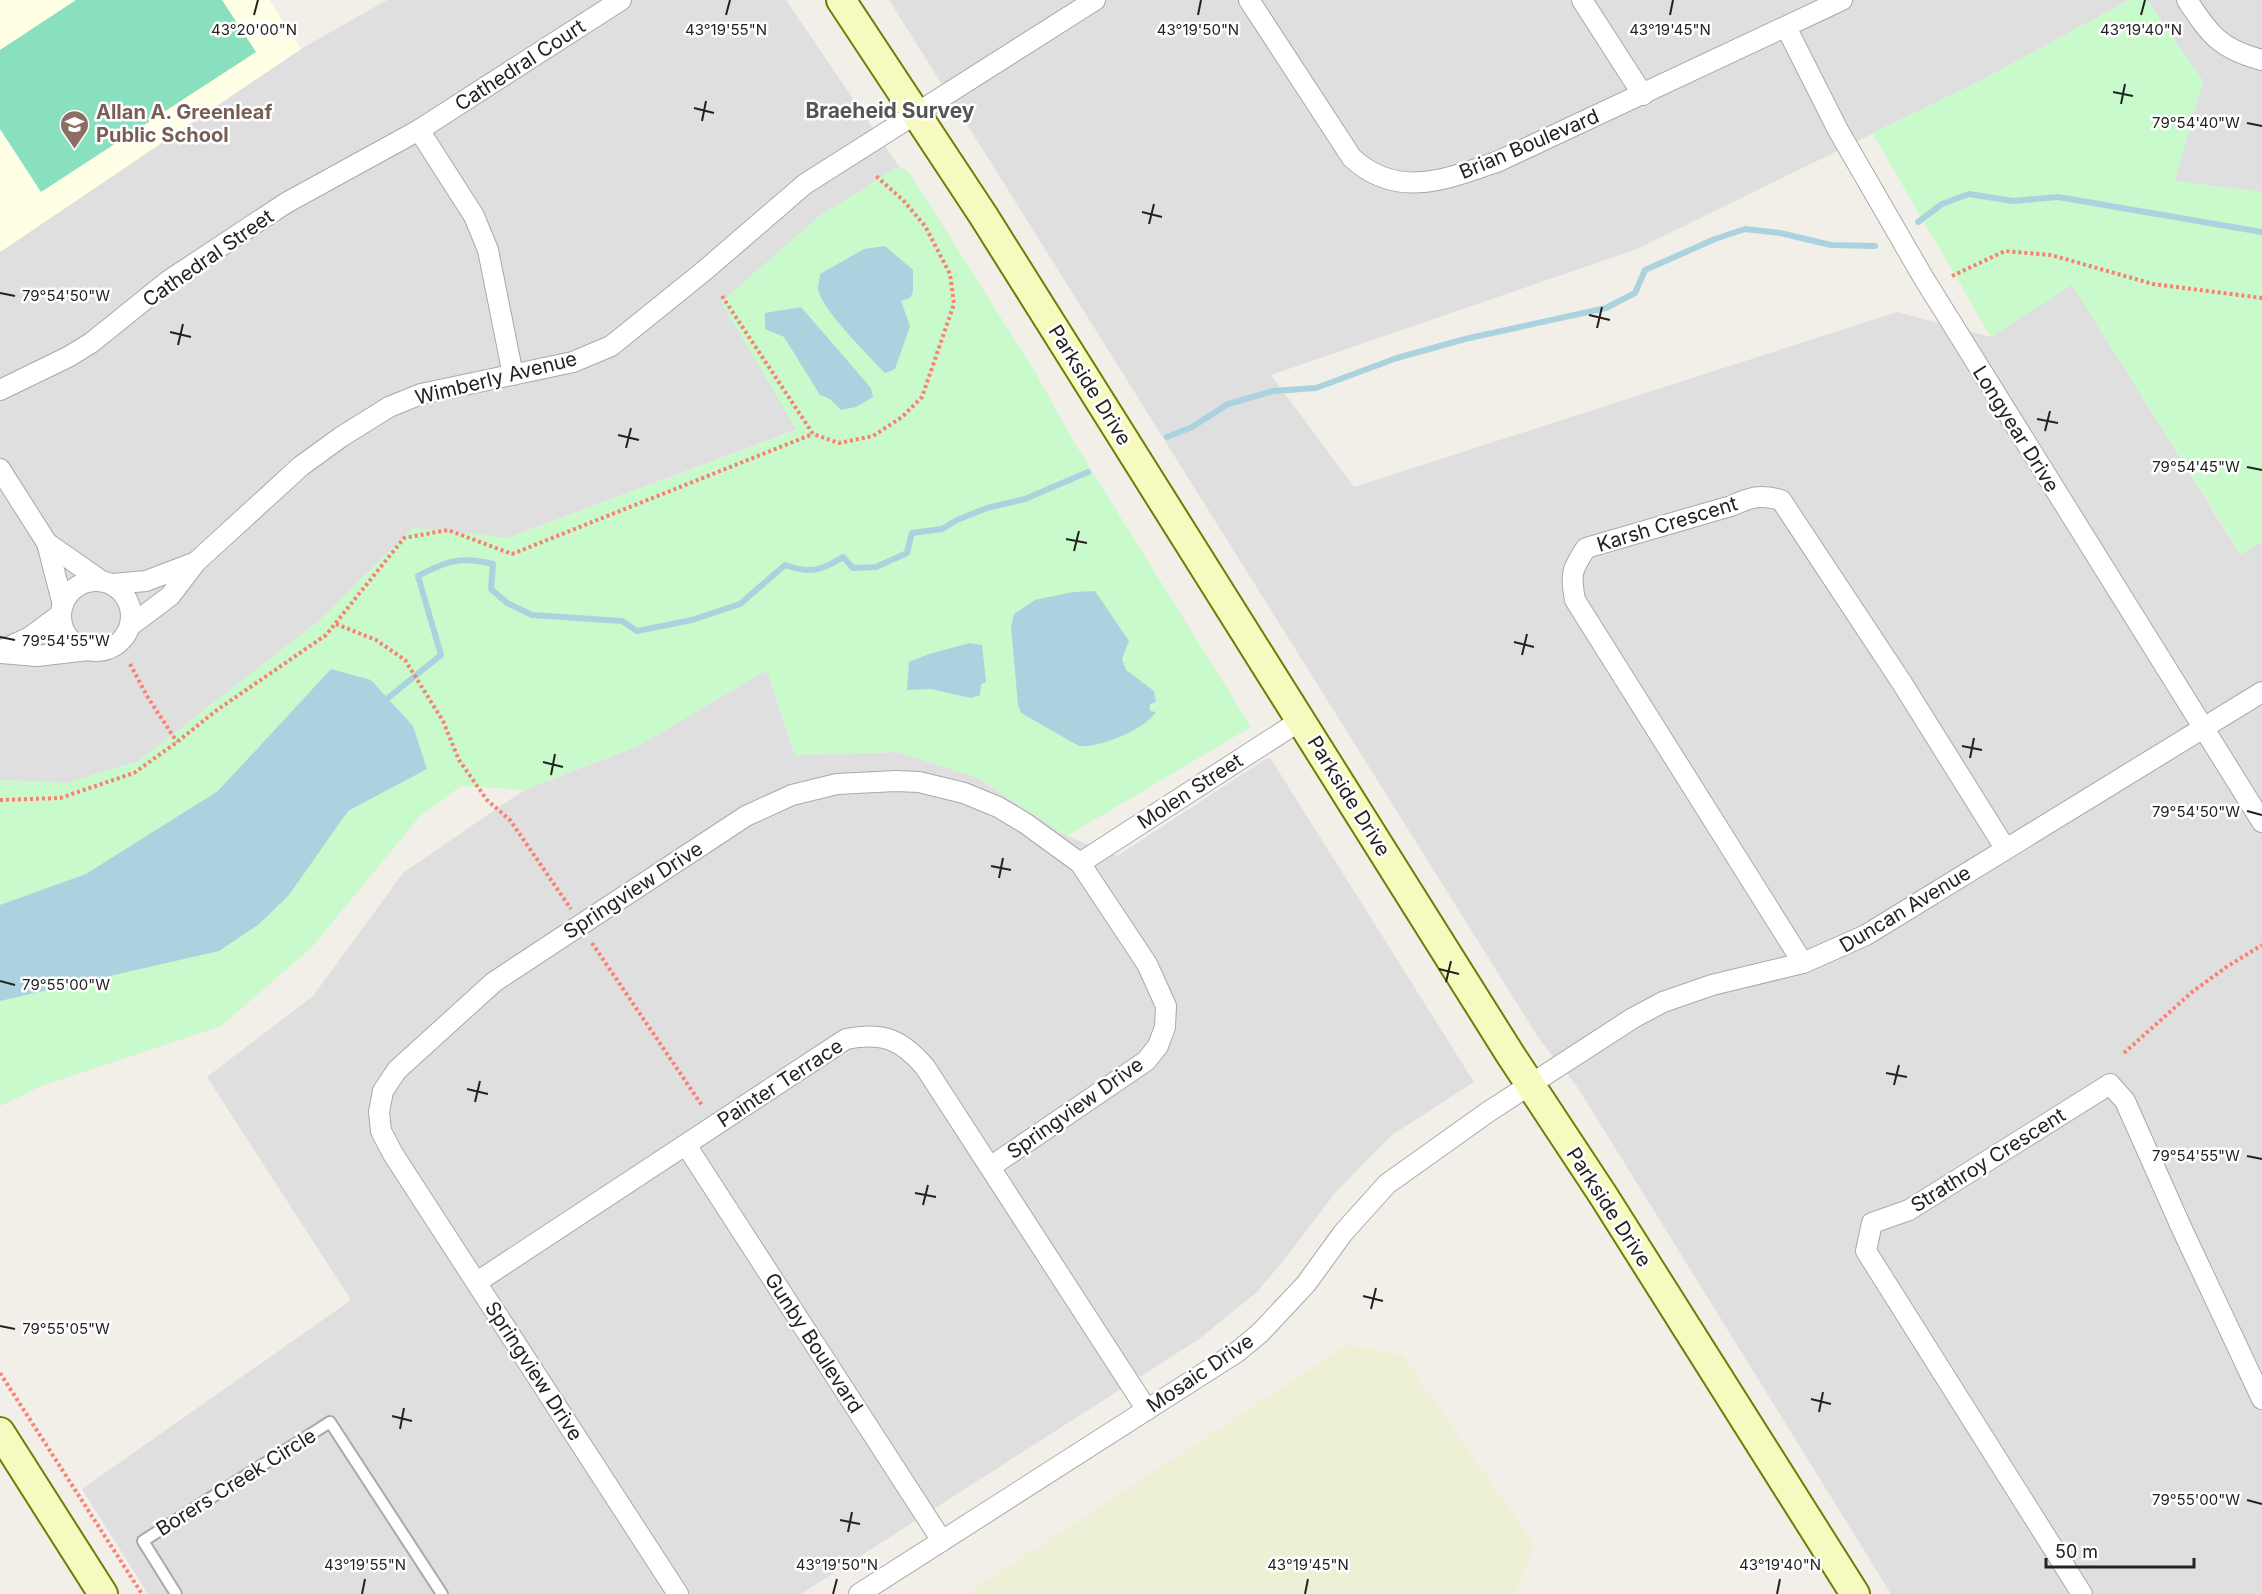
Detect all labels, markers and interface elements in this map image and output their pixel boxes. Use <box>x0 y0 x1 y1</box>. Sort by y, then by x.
street label: Cathedral Court <box>450 14 590 116</box>
text: 43°20'00"N <box>211 20 297 39</box>
text: 43°19'55"N <box>685 20 767 39</box>
text: 43°19'50"N <box>1157 20 1239 39</box>
text: 43°19'45"N <box>1629 20 1711 39</box>
text: 43°19'40"N <box>2100 20 2182 39</box>
district label: Braeheid Survey <box>805 98 975 123</box>
place label: Allan A. Greenleaf Public School <box>96 100 272 147</box>
street label: Brian Boulevard <box>1456 104 1602 184</box>
school or university icon: Allan A. Greenleaf Public School <box>59 108 91 150</box>
text: 79°54'40"W <box>2152 113 2240 132</box>
street label: Cathedral Street <box>138 204 278 312</box>
text: 79°54'50"W <box>22 286 110 305</box>
street label: Parkside Drive <box>1043 320 1137 450</box>
street label: Wimberly Avenue <box>413 346 579 410</box>
street label: Longyear Drive <box>1968 362 2064 496</box>
text: 79°54'45"W <box>2152 457 2240 476</box>
street label: Karsh Crescent <box>1594 491 1741 557</box>
text: 79°54'55"W <box>22 631 110 650</box>
street label: Parkside Drive <box>1302 731 1396 861</box>
street label: Molen Street <box>1133 748 1247 834</box>
text: 79°54'50"W <box>2152 802 2240 821</box>
street label: Springview Drive <box>559 836 707 944</box>
street label: Duncan Avenue <box>1835 860 1975 958</box>
text: 79°55'00"W <box>22 975 110 994</box>
street label: Painter Terrace <box>713 1034 847 1132</box>
street label: Springview Drive <box>1002 1052 1148 1164</box>
street label: Strathroy Crescent <box>1906 1103 2070 1217</box>
street label: Parkside Drive <box>1562 1143 1656 1271</box>
text: 79°54'55"W <box>2152 1146 2240 1165</box>
street label: Gunby Boulevard <box>760 1268 868 1418</box>
street label: Springview Drive <box>480 1297 588 1445</box>
text: 79°55'05"W <box>22 1319 110 1338</box>
street label: Mosaic Drive <box>1142 1329 1258 1417</box>
street label: Borers Creek Circle <box>152 1423 320 1541</box>
text: 79°55'00"W <box>2152 1490 2240 1509</box>
scale bar <box>2046 1531 2194 1569</box>
text: 50 m <box>2055 1541 2098 1562</box>
text: 43°19'55"N <box>324 1555 406 1574</box>
text: 43°19'50"N <box>796 1555 878 1574</box>
text: 43°19'45"N <box>1267 1555 1349 1574</box>
text: 43°19'40"N <box>1739 1555 1821 1574</box>

